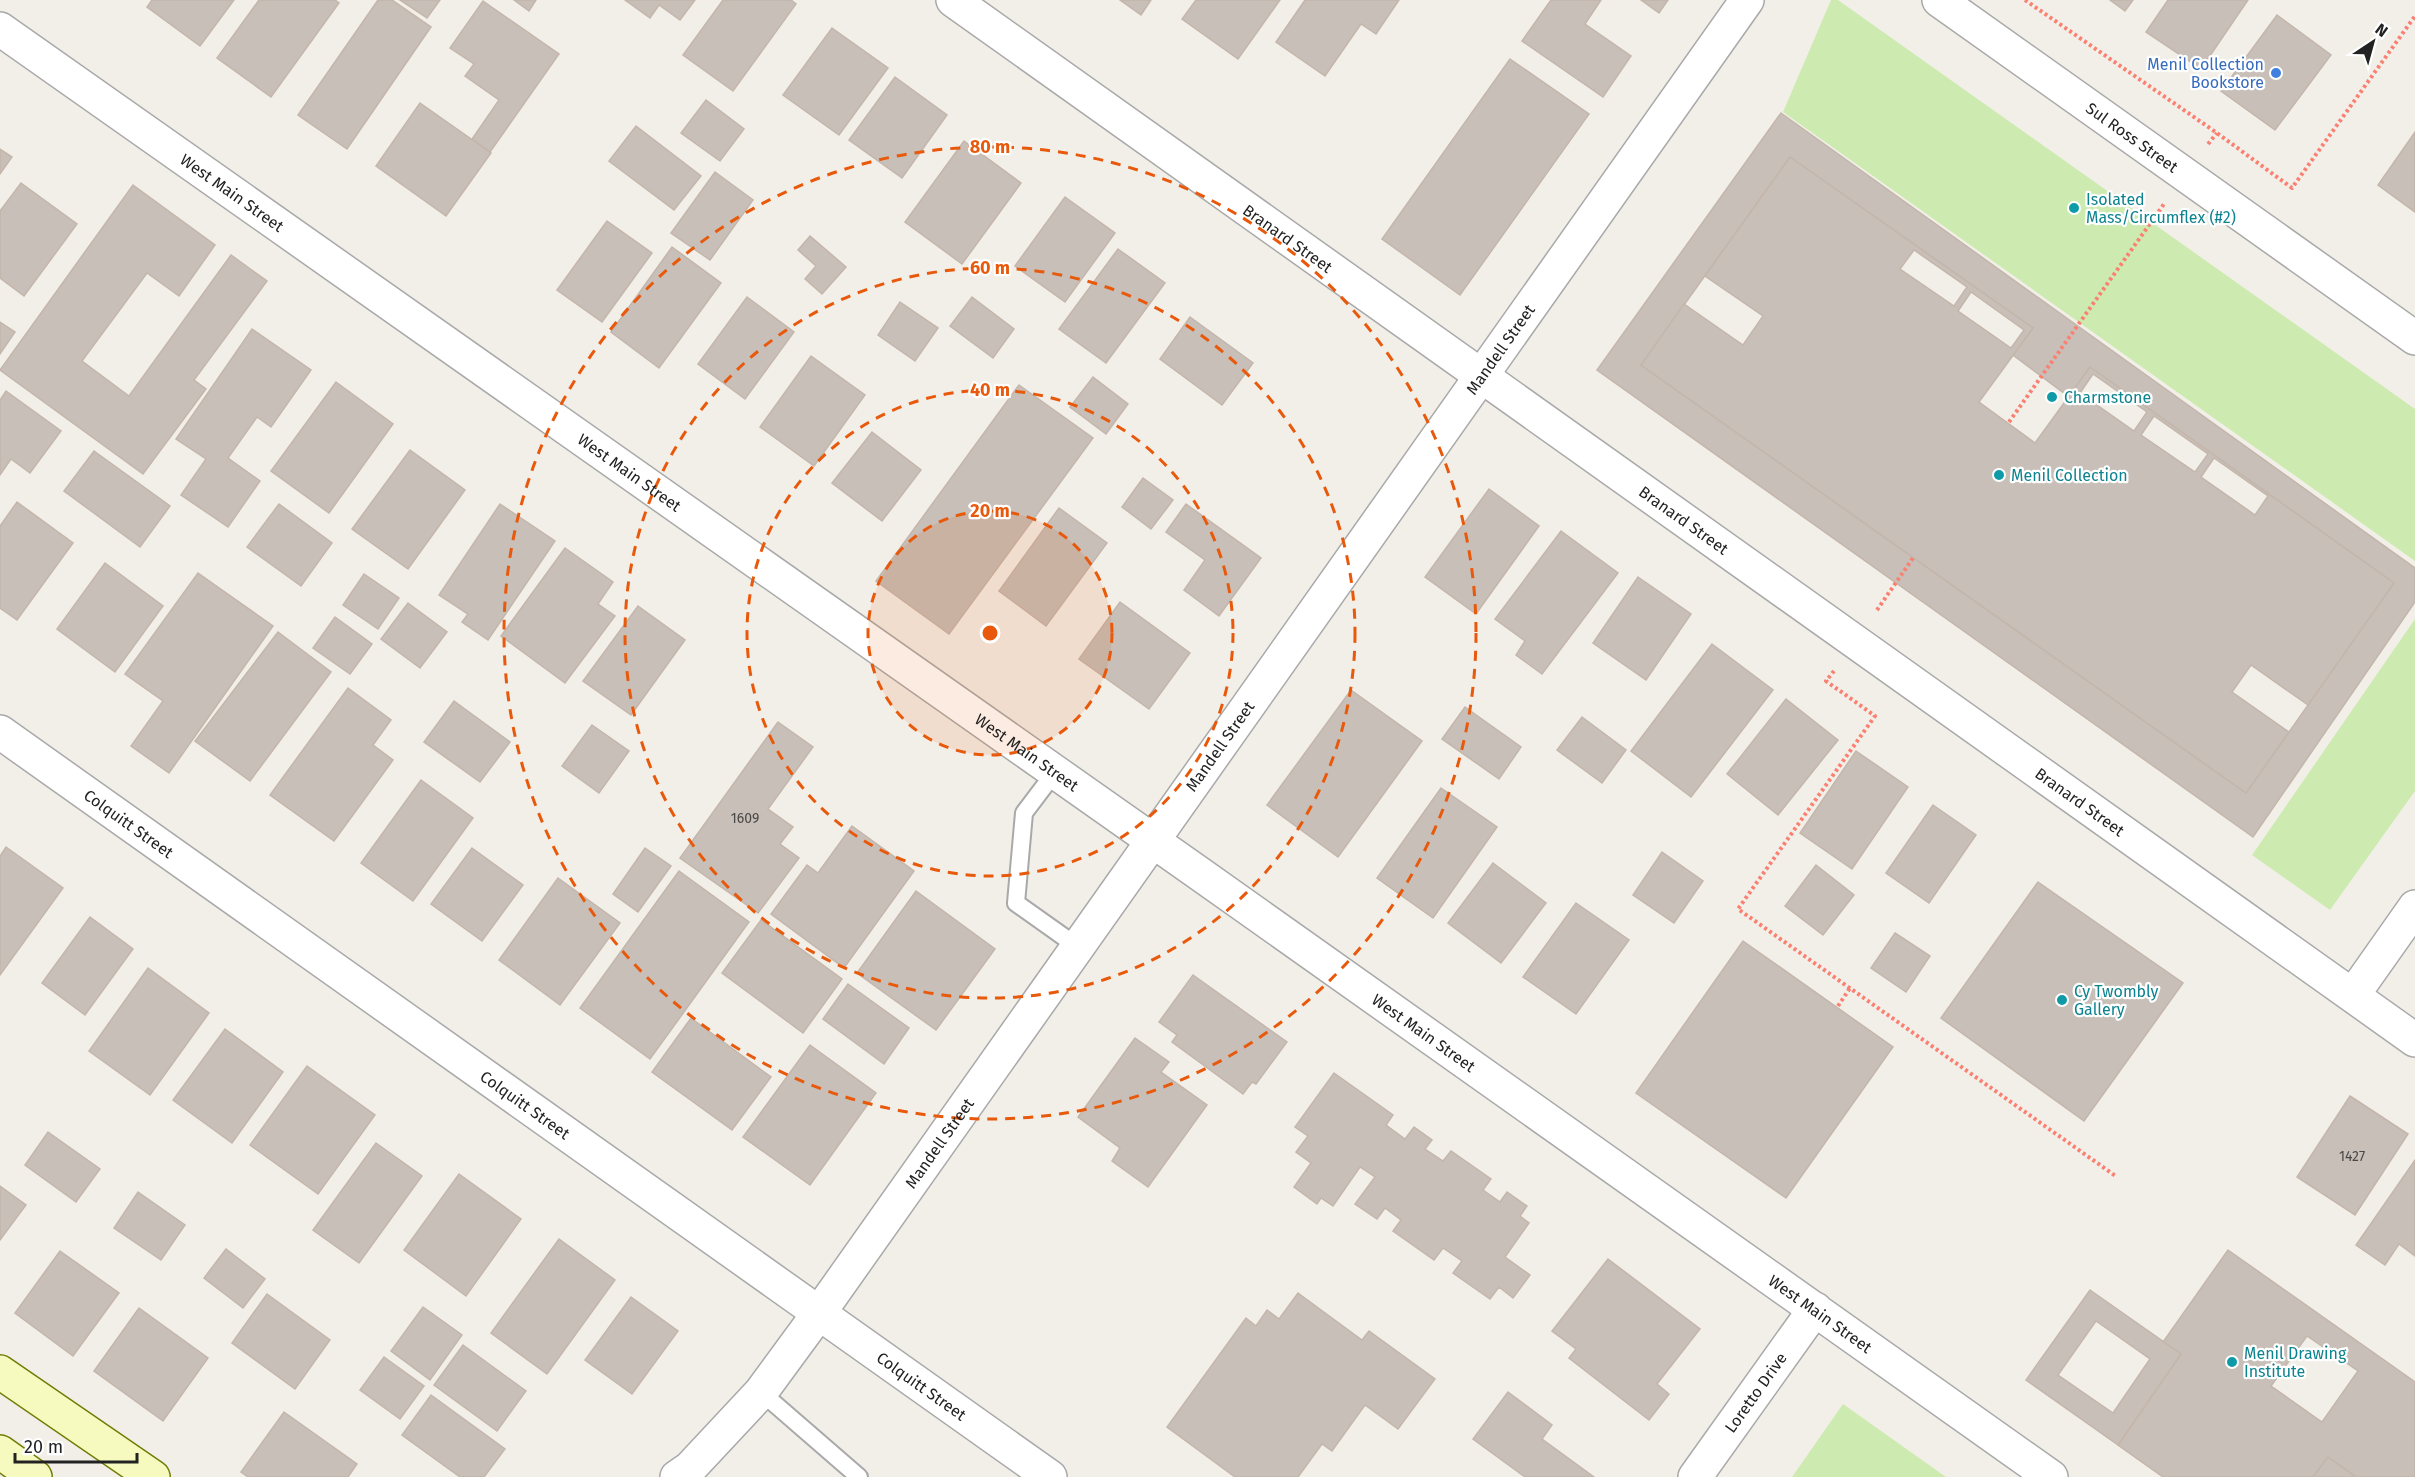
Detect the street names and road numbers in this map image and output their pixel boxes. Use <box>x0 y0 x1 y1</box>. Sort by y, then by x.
street label: Sul Ross Street <box>2083 98 2182 176</box>
street label: West Main Street <box>177 150 288 236</box>
street label: Branard Street <box>1240 200 1336 277</box>
street label: Mandell Street <box>1462 300 1539 398</box>
street label: West Main Street <box>574 429 685 515</box>
street label: Branard Street <box>1636 482 1732 558</box>
street label: Mandell Street <box>1181 697 1258 795</box>
street label: West Main Street <box>972 709 1083 795</box>
street label: Branard Street <box>2032 763 2128 840</box>
street label: Colquitt Street <box>80 785 177 862</box>
street label: West Main Street <box>1369 990 1479 1076</box>
street label: Colquitt Street <box>477 1066 574 1143</box>
street label: Mandell Street <box>901 1094 978 1192</box>
street label: West Main Street <box>1765 1271 1876 1357</box>
street label: Colquitt Street <box>873 1348 970 1424</box>
street label: Loretto Drive <box>1720 1349 1790 1436</box>

